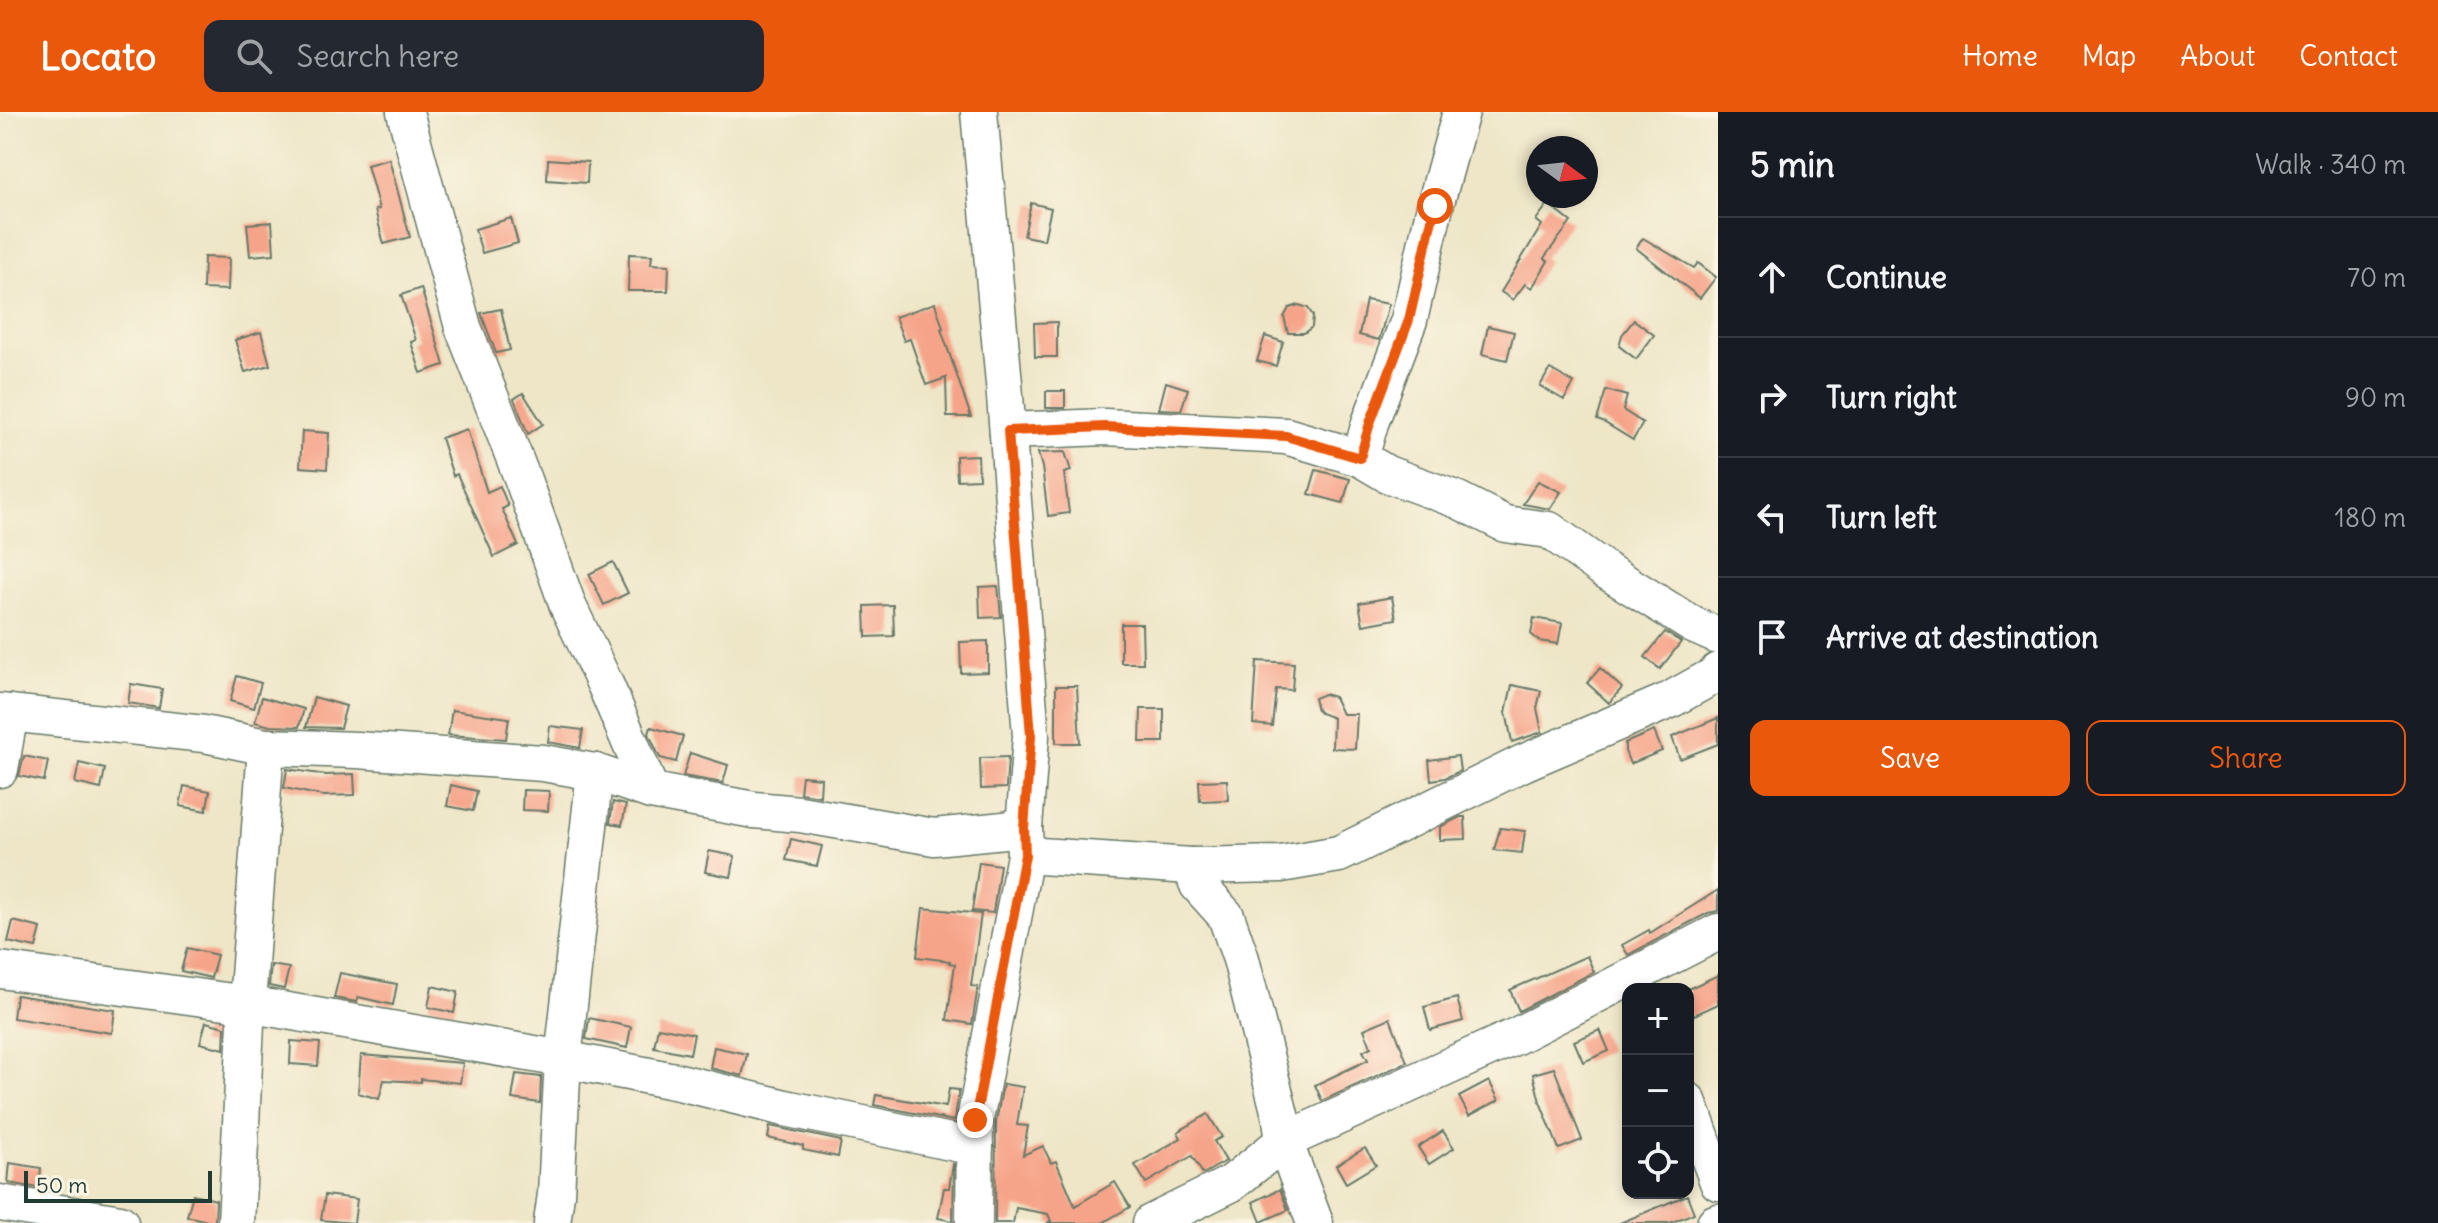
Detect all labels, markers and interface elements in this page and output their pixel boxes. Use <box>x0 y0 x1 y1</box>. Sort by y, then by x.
search box <box>204 20 764 92</box>
text: Locato <box>40 33 156 80</box>
icon: search <box>232 34 276 78</box>
text: Search here <box>296 37 459 75</box>
text: Home <box>1962 38 2038 74</box>
text: Map <box>2082 38 2136 74</box>
text: About <box>2180 38 2255 74</box>
text: Contact <box>2299 38 2398 74</box>
north arrow <box>1526 136 1598 208</box>
text: 5 min <box>1750 143 1835 186</box>
text: Walk · 340 m <box>2255 148 2406 181</box>
route start <box>1417 188 1453 224</box>
icon: ahead <box>1750 255 1794 299</box>
text: Continue <box>1826 258 1947 296</box>
text: 70 m <box>2347 261 2406 294</box>
icon: right <box>1750 375 1794 419</box>
text: Turn right <box>1826 378 1957 416</box>
text: 90 m <box>2345 381 2406 414</box>
icon: left <box>1750 495 1794 539</box>
text: Turn left <box>1826 498 1937 536</box>
text: 180 m <box>2335 501 2406 534</box>
icon: arrive <box>1750 615 1794 659</box>
text: Arrive at destination <box>1826 618 2098 656</box>
button: Save <box>1750 720 2070 796</box>
button: Share <box>2086 720 2406 796</box>
map controls <box>1622 983 1694 1199</box>
button: + <box>1622 983 1694 1055</box>
button: − <box>1622 1055 1694 1127</box>
route end <box>957 1102 993 1138</box>
button: locate <box>1622 1127 1694 1199</box>
scale bar <box>24 1167 212 1203</box>
text: 50 m <box>36 1171 88 1199</box>

